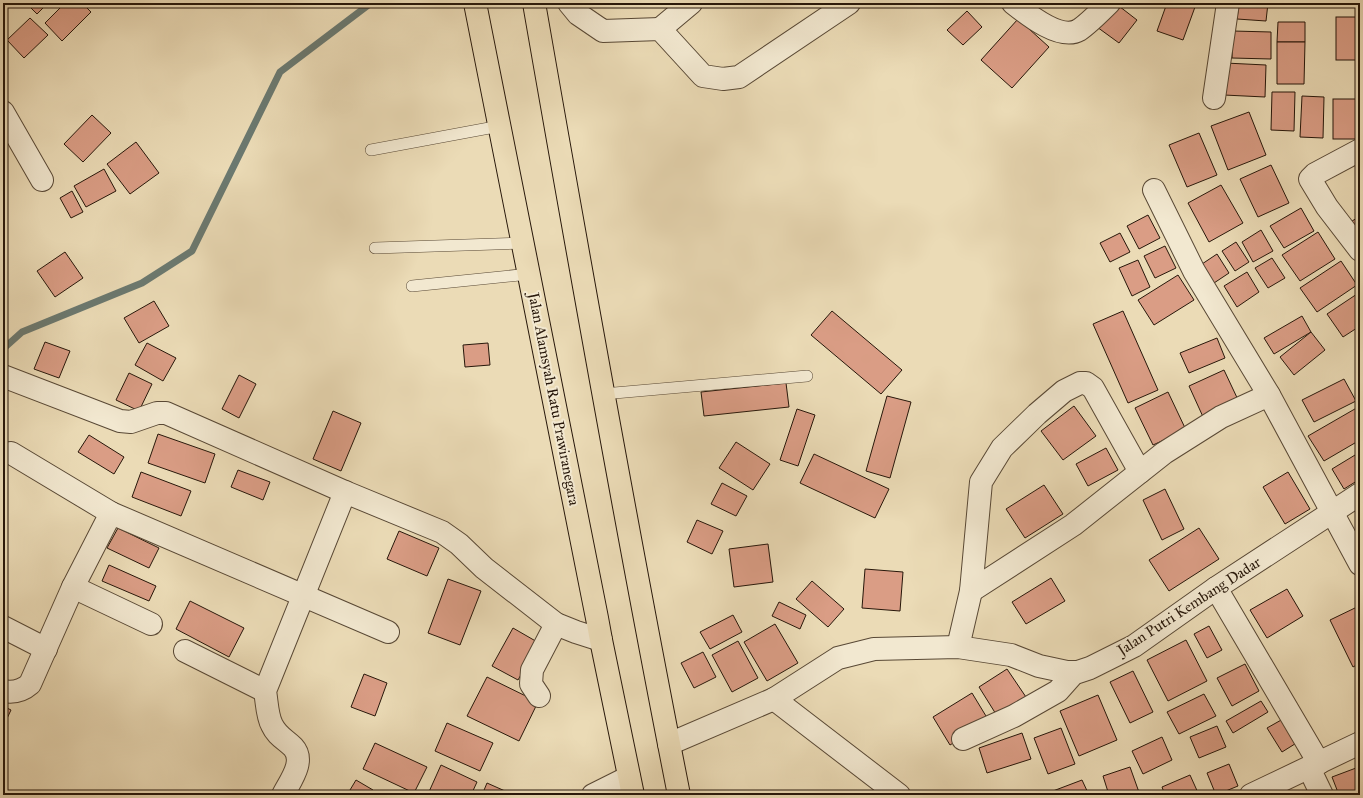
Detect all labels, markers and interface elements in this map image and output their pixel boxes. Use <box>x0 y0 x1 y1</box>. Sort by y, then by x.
street label: Jalan Alamsyah Ratu Prawiranegara <box>523 289 584 508</box>
street label: Jalan Putri Kembang Dadar <box>1112 553 1265 661</box>

